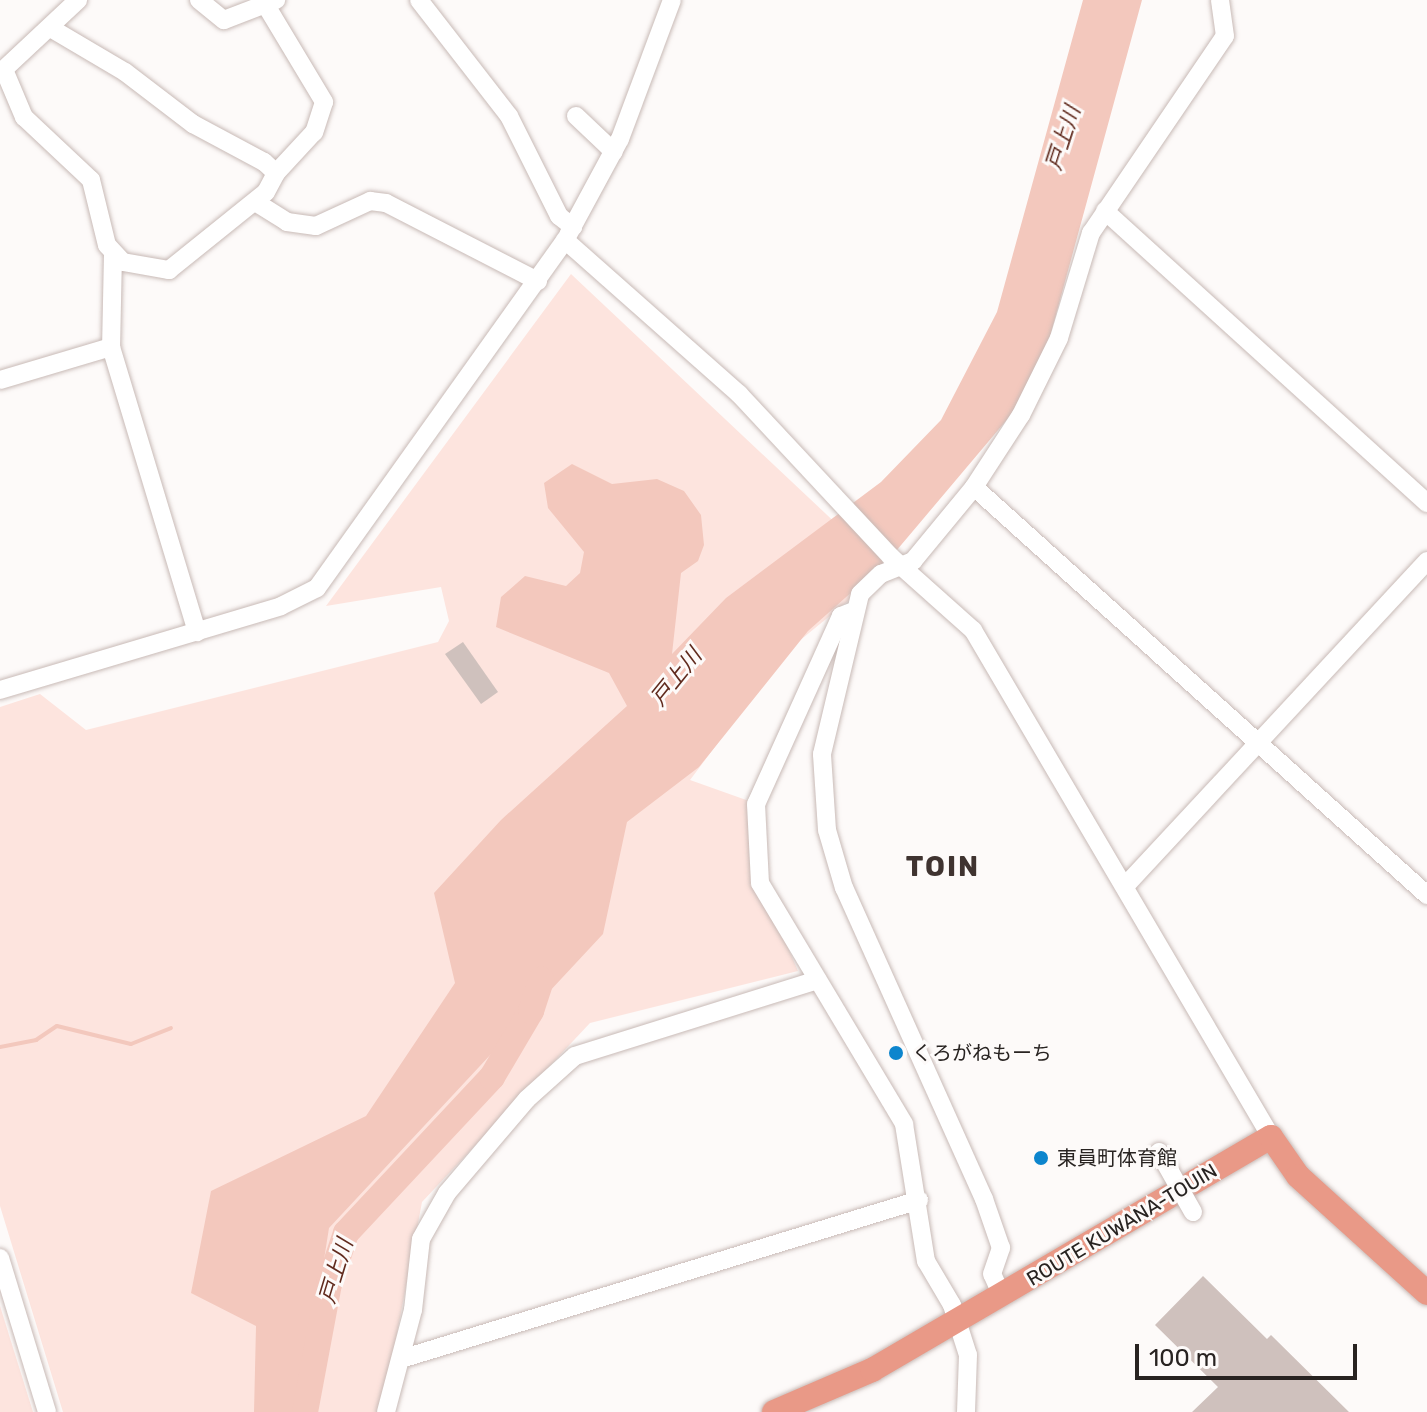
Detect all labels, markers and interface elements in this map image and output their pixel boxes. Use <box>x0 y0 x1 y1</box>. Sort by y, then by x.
water label: 戸上川 <box>1040 103 1086 173</box>
water label: 戸上川 <box>645 643 707 711</box>
district label: TOIN <box>906 850 980 884</box>
place label: くろがねもーち <box>912 1041 1052 1065</box>
marker: くろがねもーち <box>887 1044 905 1062</box>
place label: 東員町体育館 <box>1057 1146 1177 1170</box>
marker: 東員町体育館 <box>1032 1149 1050 1167</box>
street label: ROUTE KUWANA-TOUIN <box>1023 1159 1221 1291</box>
water label: 戸上川 <box>314 1236 358 1306</box>
scale bar <box>1139 1328 1361 1378</box>
text: 100 m <box>1149 1344 1217 1372</box>

